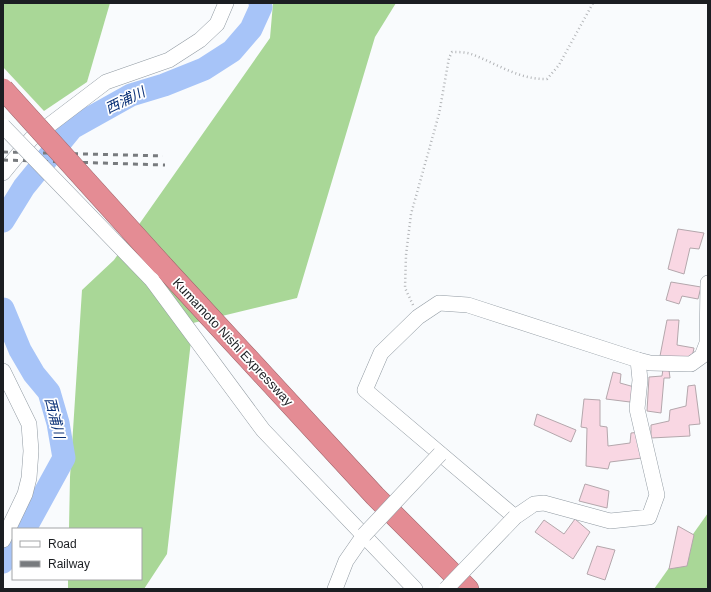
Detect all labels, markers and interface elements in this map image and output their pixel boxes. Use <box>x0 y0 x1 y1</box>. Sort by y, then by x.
water label: 西浦川 <box>103 83 149 116</box>
street label: Kumamoto Nishi Expressway <box>170 275 296 409</box>
water label: 西浦川 <box>42 396 68 442</box>
legend <box>12 528 142 580</box>
text: Road <box>48 537 77 551</box>
text: Railway <box>48 557 90 571</box>

